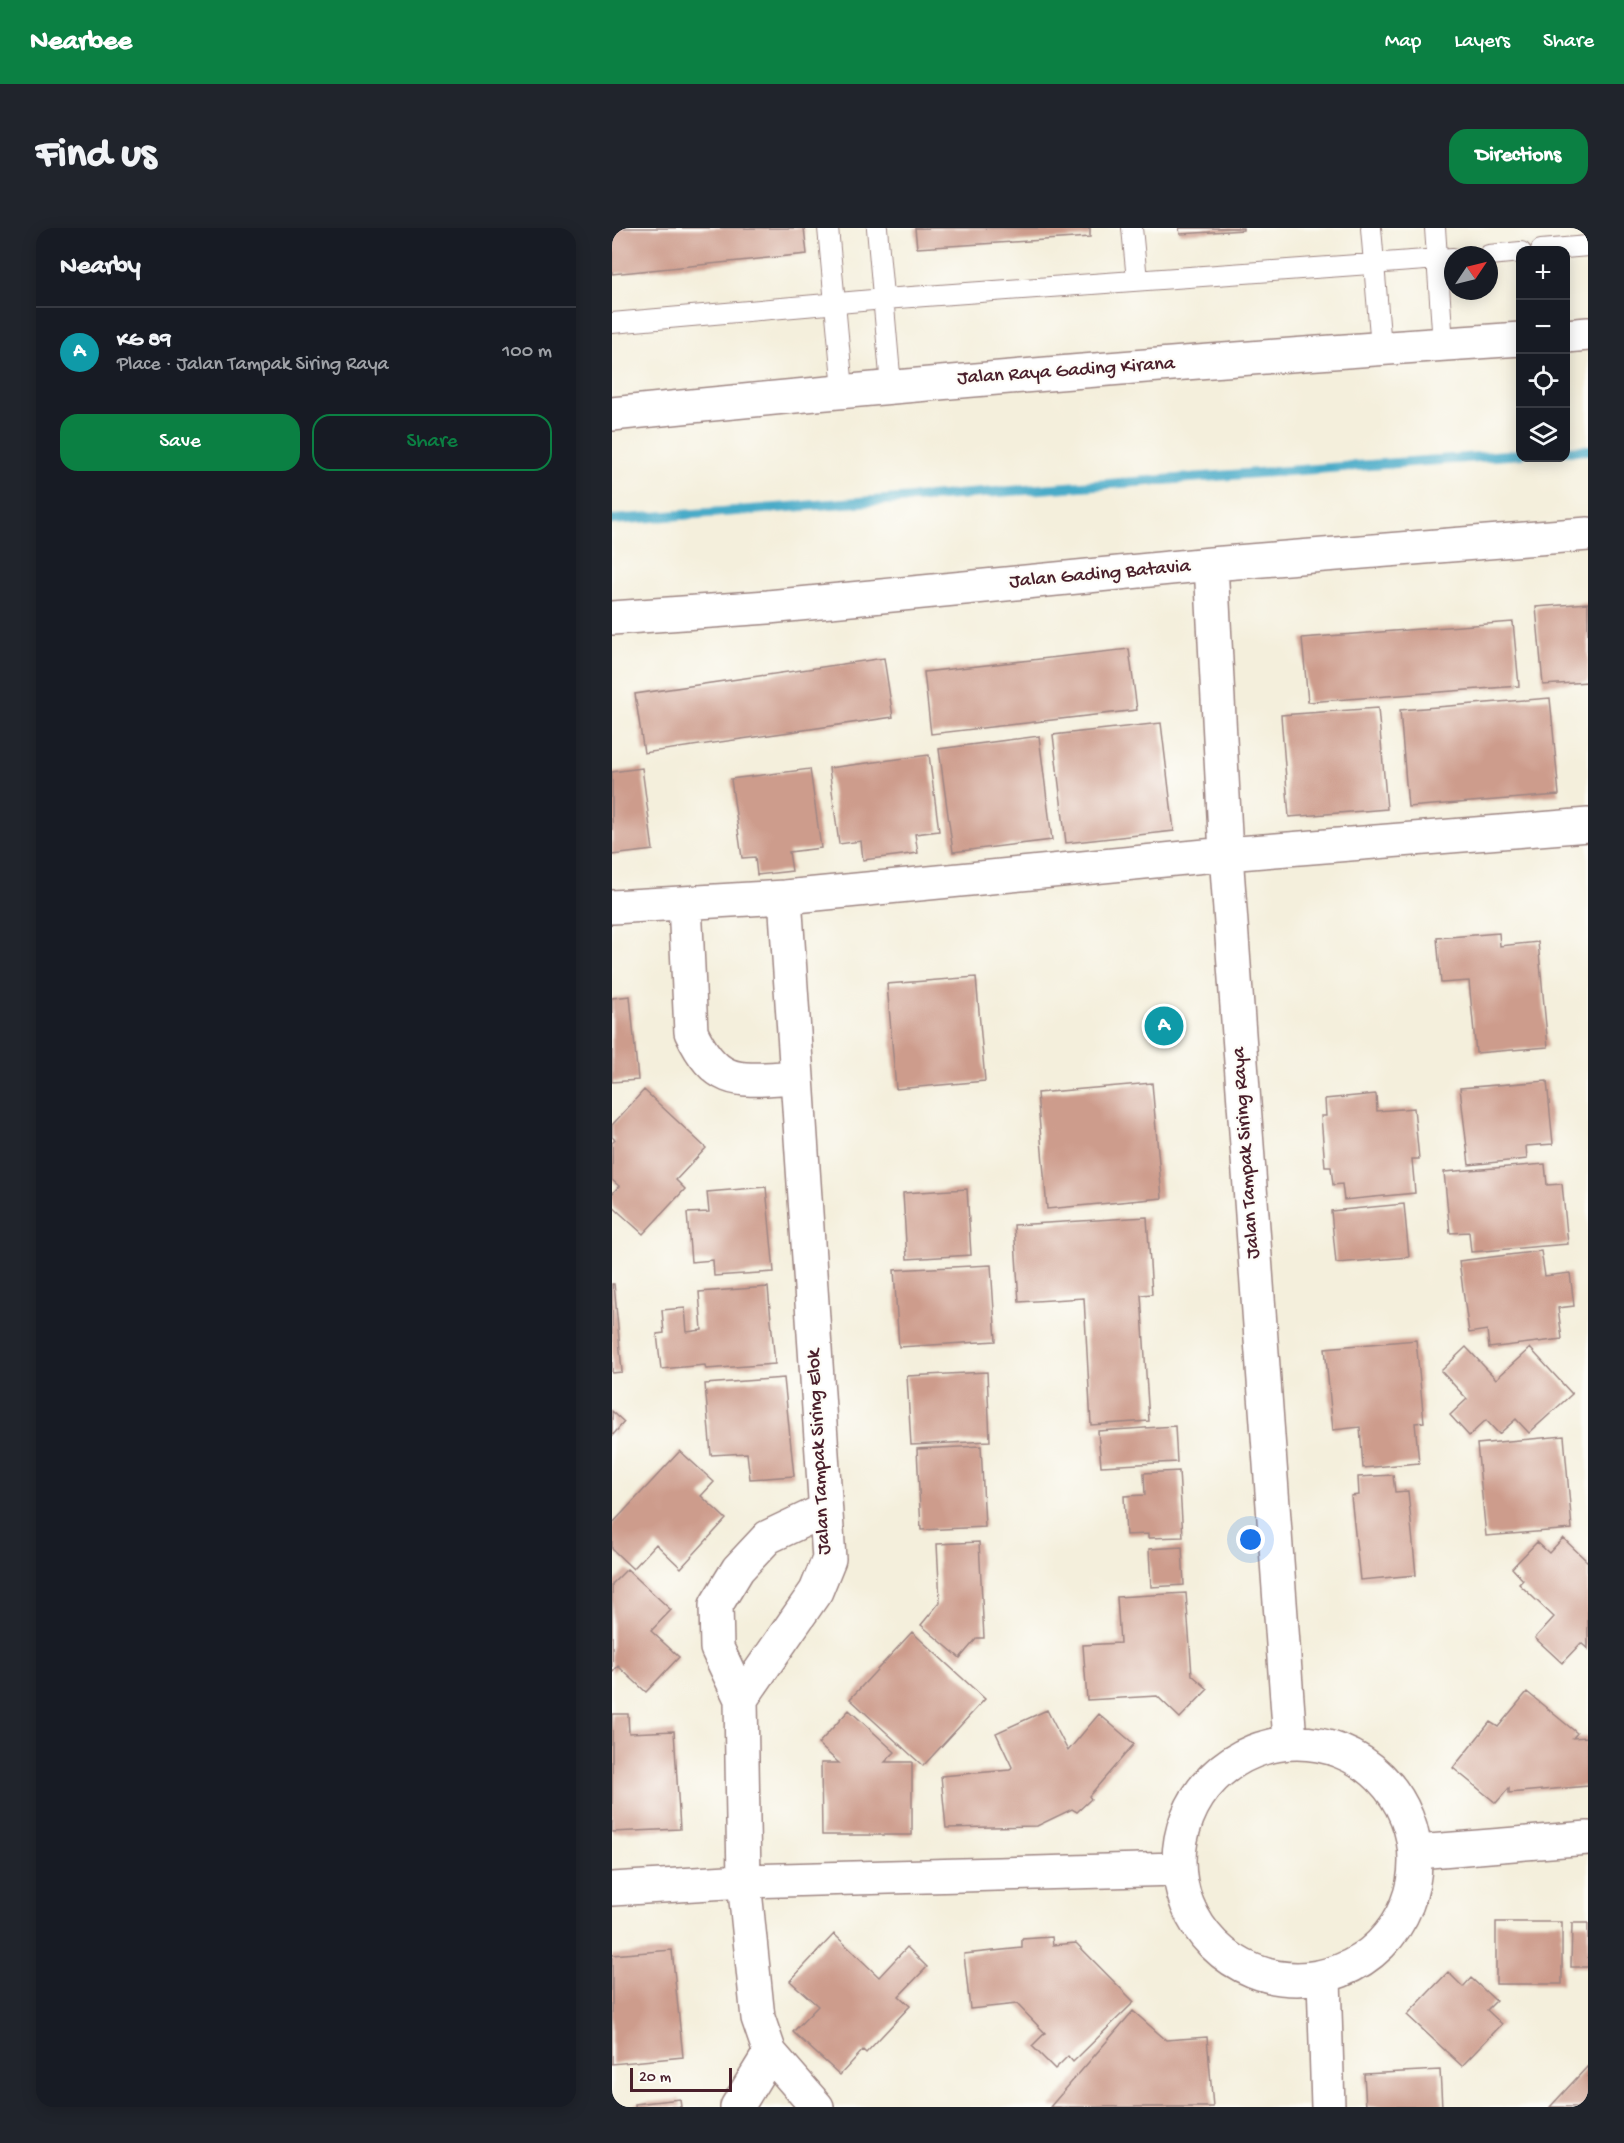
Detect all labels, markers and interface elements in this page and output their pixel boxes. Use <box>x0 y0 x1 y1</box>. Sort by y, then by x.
text: Nearbee <box>30 26 132 59</box>
text: Map <box>1385 30 1421 55</box>
text: Layers <box>1454 30 1510 55</box>
text: Share <box>1543 30 1594 55</box>
button: Directions <box>1449 129 1588 184</box>
text: Find us <box>36 132 156 181</box>
north arrow <box>1444 246 1498 300</box>
map controls <box>1516 246 1570 462</box>
button: + <box>1516 246 1570 300</box>
text: Nearby <box>60 252 141 283</box>
button: − <box>1516 300 1570 354</box>
text: KG 89 <box>117 328 171 354</box>
text: A <box>74 341 85 364</box>
text: 100 m <box>502 341 552 364</box>
street label: Jalan Raya Gading Kirana <box>956 353 1177 391</box>
text: Place · Jalan Tampak Siring Raya <box>117 354 389 377</box>
button: locate <box>1516 354 1570 408</box>
button: layers <box>1516 408 1570 462</box>
button: Save <box>60 414 300 471</box>
button: Share <box>312 414 552 471</box>
street label: Jalan Gading Batavia <box>1008 556 1192 594</box>
pin: A <box>1144 1004 1184 1048</box>
street label: Jalan Tampak Siring Raya <box>1228 1045 1266 1260</box>
street label: Jalan Tampak Siring Elok <box>803 1347 837 1555</box>
your location <box>1236 1525 1265 1554</box>
scale bar <box>630 2065 732 2092</box>
text: 20 m <box>639 2069 671 2088</box>

